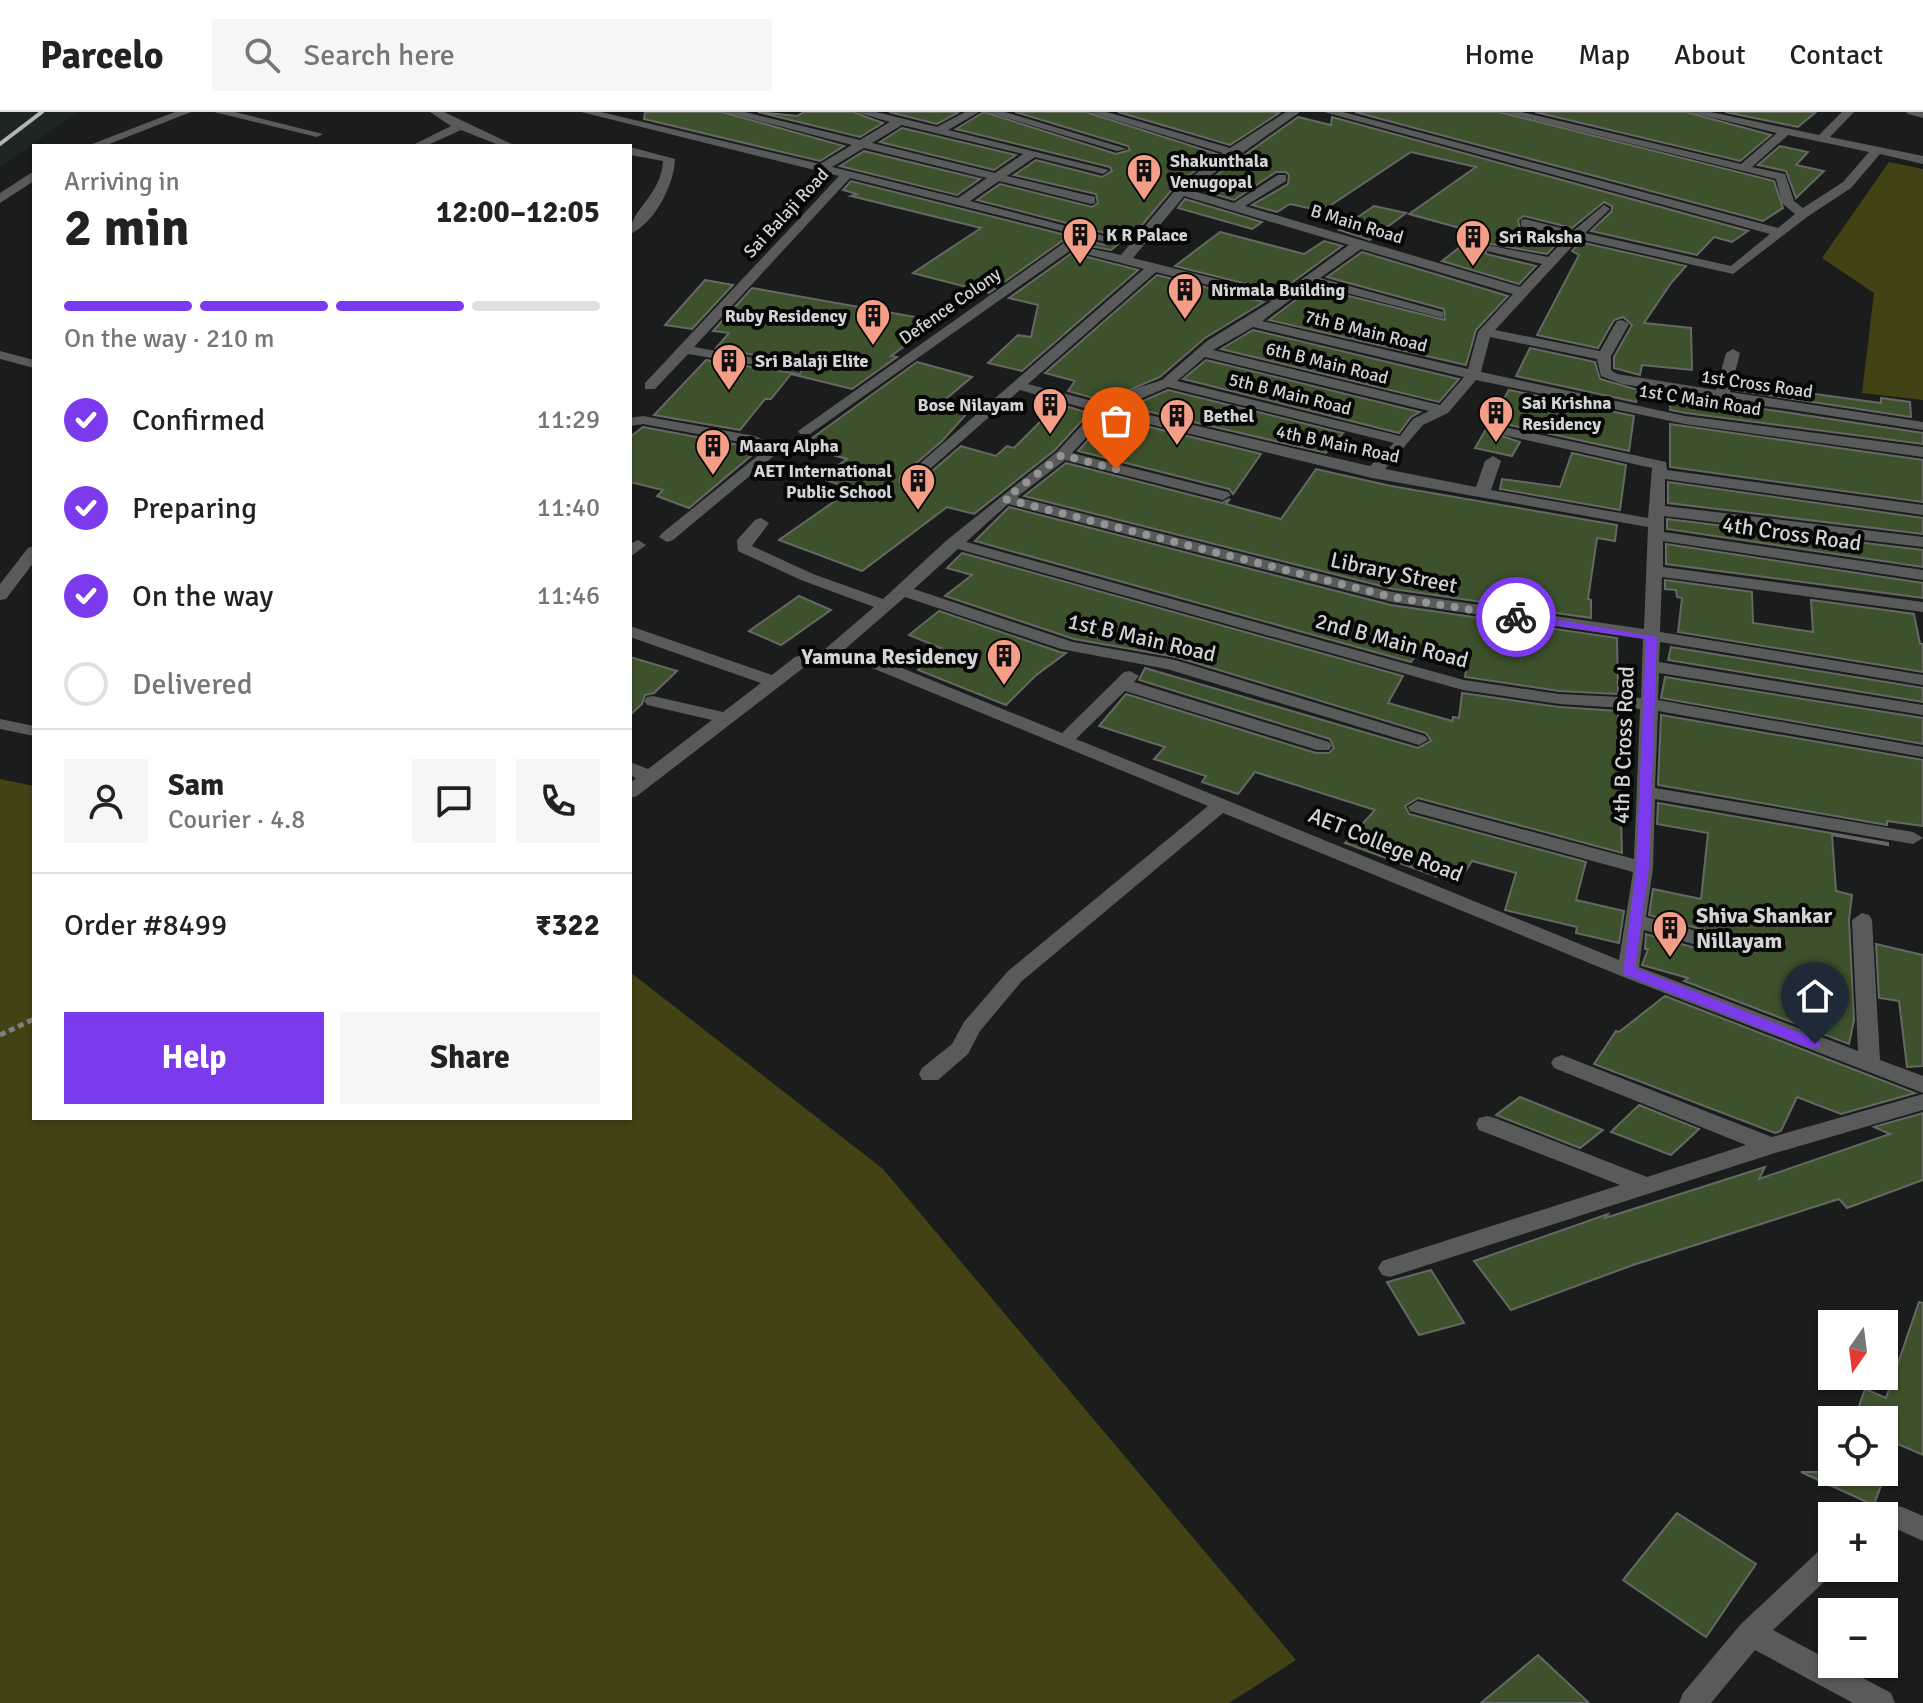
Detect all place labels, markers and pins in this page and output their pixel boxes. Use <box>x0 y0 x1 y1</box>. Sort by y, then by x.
place label: Shakunthala Venugopal <box>1170 150 1269 193</box>
building icon: Shakunthala Venugopal <box>1125 152 1163 202</box>
building icon: K R Palace <box>1061 216 1099 266</box>
building icon: Sri Raksha <box>1454 218 1492 268</box>
place label: K R Palace <box>1106 224 1188 246</box>
place label: Sri Raksha <box>1499 226 1582 248</box>
building icon: Nirmala Building <box>1166 271 1204 321</box>
place label: Nirmala Building <box>1211 279 1345 301</box>
building icon: Ruby Residency <box>854 297 892 347</box>
place label: Ruby Residency <box>725 305 847 327</box>
building icon: Sri Balaji Elite <box>710 342 748 392</box>
place label: Sri Balaji Elite <box>755 350 869 372</box>
building icon: Bose Nilayam <box>1031 386 1069 436</box>
pin <box>1082 387 1150 469</box>
place label: Sai Krishna Residency <box>1522 392 1612 435</box>
place label: Bose Nilayam <box>918 394 1024 416</box>
building icon: Sai Krishna Residency <box>1477 394 1515 444</box>
building icon: Bethel <box>1158 397 1196 447</box>
place label: Bethel <box>1203 405 1254 427</box>
building icon: Maarq Alpha <box>694 427 732 477</box>
place label: Maarq Alpha <box>739 435 839 457</box>
place label: AET International Public School <box>754 460 892 503</box>
building icon: AET International Public School <box>899 462 937 512</box>
building icon: Yamuna Residency <box>985 637 1023 687</box>
place label: Yamuna Residency <box>800 643 978 670</box>
place label: Shiva Shankar Nillayam <box>1696 902 1833 954</box>
building icon: Shiva Shankar Nillayam <box>1651 909 1689 959</box>
pin <box>1781 962 1849 1044</box>

